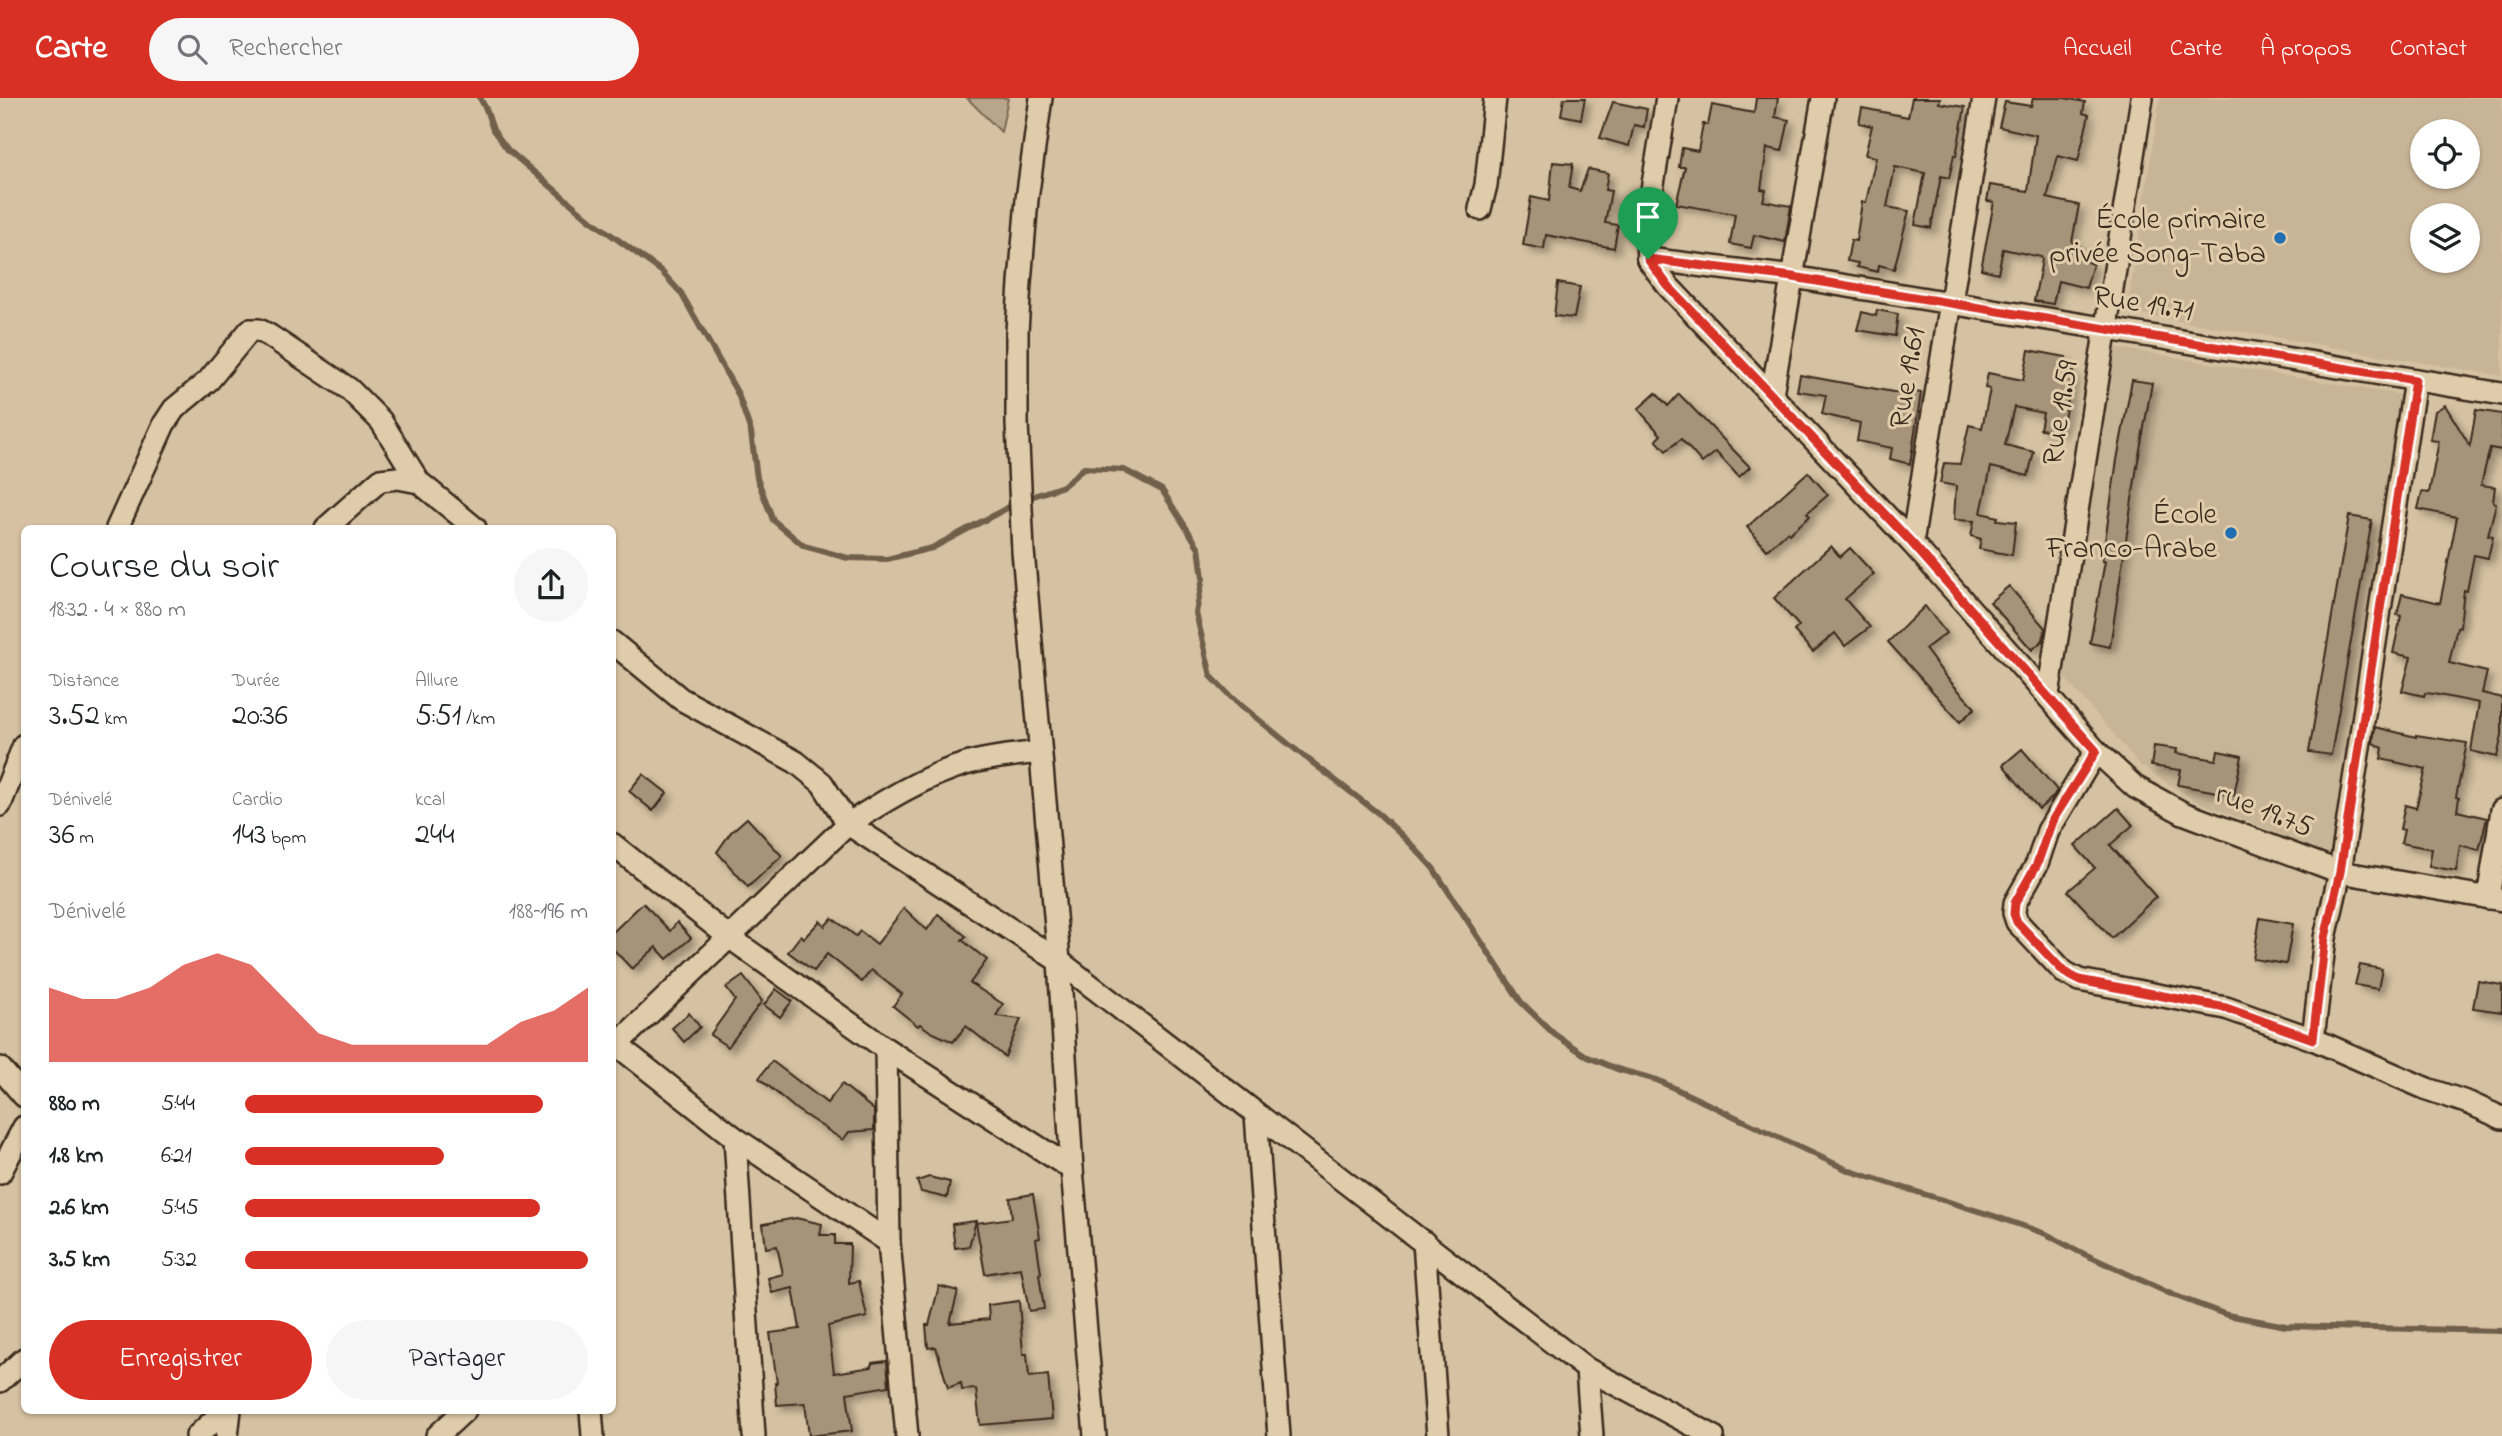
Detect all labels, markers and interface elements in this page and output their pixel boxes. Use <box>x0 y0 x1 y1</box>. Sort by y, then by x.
search box <box>149 18 639 81</box>
text: Carte <box>35 25 107 73</box>
icon: search <box>173 30 211 68</box>
text: Rechercher <box>229 30 342 68</box>
text: Accueil <box>2063 32 2132 67</box>
text: Carte <box>2170 32 2222 67</box>
text: À propos <box>2260 32 2352 67</box>
text: Contact <box>2390 32 2467 67</box>
map controls <box>2410 119 2480 273</box>
button: locate <box>2410 119 2480 189</box>
pin <box>1618 187 1678 259</box>
icon: arrive <box>1629 198 1667 236</box>
place label: École primaire privée Song-Taba <box>2049 199 2267 277</box>
button: layers <box>2410 203 2480 273</box>
marker: École primaire privée Song-Taba <box>2272 230 2288 246</box>
street label: Rue 19.71 <box>2090 275 2196 335</box>
street label: Rue 19.61 <box>1879 324 1939 432</box>
street label: Rue 19.59 <box>2032 357 2092 469</box>
place label: École Franco-Arabe <box>2045 494 2218 572</box>
marker: École Franco-Arabe <box>2223 525 2239 541</box>
text: Course du soir <box>49 540 279 596</box>
button: share <box>514 548 588 622</box>
text: 18:32 · 4 × 880 m <box>49 594 186 627</box>
text: Distance <box>49 668 119 695</box>
text: Durée <box>232 668 280 695</box>
text: Allure <box>415 668 458 695</box>
text: 3.52 <box>49 695 100 739</box>
text: 20:36 <box>232 695 288 739</box>
text: 5:51 <box>415 695 461 739</box>
text: km <box>100 706 127 733</box>
text: /km <box>461 706 495 733</box>
street label: rue 19.75 <box>2209 773 2319 851</box>
text: Dénivelé <box>49 787 112 814</box>
text: Cardio <box>232 787 283 814</box>
text: kcal <box>415 787 445 814</box>
text: 36 <box>49 814 75 858</box>
text: 143 <box>232 814 266 858</box>
text: 244 <box>415 814 455 858</box>
text: m <box>75 825 94 852</box>
text: bpm <box>266 825 306 852</box>
text: Dénivelé <box>49 896 126 929</box>
text: 188–196 m <box>509 896 588 929</box>
text: 880 m <box>49 1088 100 1121</box>
text: 5:44 <box>161 1088 195 1121</box>
text: 1.8 km <box>49 1140 103 1173</box>
text: 6:21 <box>161 1140 192 1173</box>
text: 2.6 km <box>49 1192 109 1225</box>
text: 5:45 <box>161 1192 199 1225</box>
text: 3.5 km <box>49 1244 110 1277</box>
text: 5:32 <box>161 1244 197 1277</box>
button: Enregistrer <box>49 1320 312 1400</box>
button: Partager <box>326 1320 588 1400</box>

